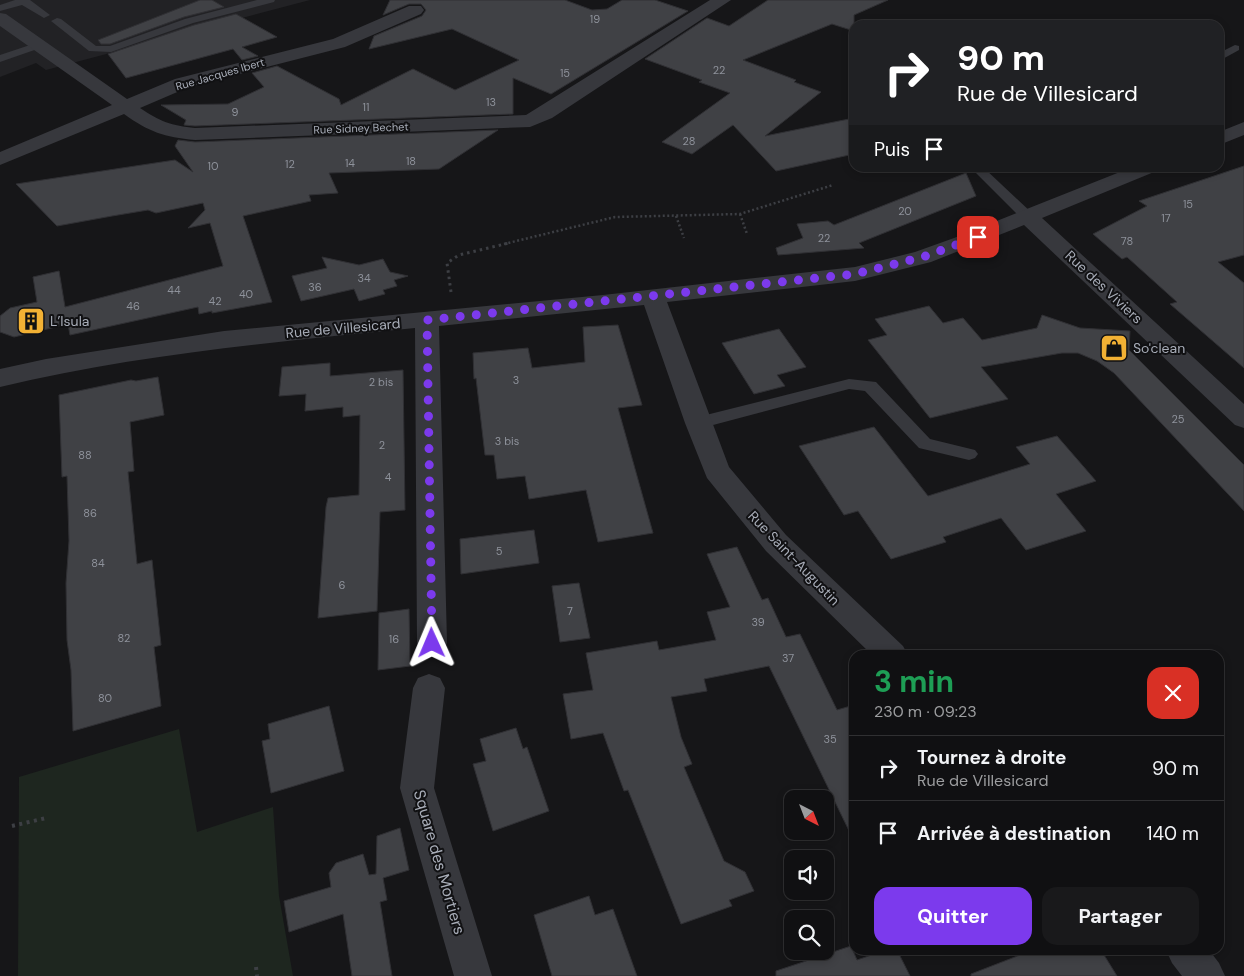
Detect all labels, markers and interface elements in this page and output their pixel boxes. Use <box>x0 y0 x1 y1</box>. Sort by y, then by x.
house number: 19 <box>590 12 600 26</box>
text: 90 m <box>957 35 1045 81</box>
icon: right <box>874 40 939 105</box>
street label: Rue Jacques Ibert <box>174 55 266 93</box>
house number: 22 <box>713 63 725 77</box>
house number: 15 <box>560 66 570 80</box>
text: Rue de Villesicard <box>957 79 1138 108</box>
house number: 13 <box>486 95 496 109</box>
house number: 11 <box>363 100 369 114</box>
house number: 9 <box>232 105 239 119</box>
street label: Rue Sidney Bechet <box>313 119 409 137</box>
house number: 28 <box>683 134 695 148</box>
icon: arrive <box>920 135 948 163</box>
text: Puis <box>874 137 910 162</box>
house number: 18 <box>406 154 416 168</box>
house number: 14 <box>345 156 355 170</box>
house number: 12 <box>285 157 295 171</box>
house number: 10 <box>208 159 218 173</box>
house number: 15 <box>1183 197 1193 211</box>
house number: 20 <box>898 204 912 218</box>
house number: 17 <box>1161 211 1171 225</box>
pin <box>957 216 999 258</box>
icon: arrive <box>964 223 992 251</box>
house number: 22 <box>818 231 830 245</box>
house number: 78 <box>1121 234 1133 248</box>
street label: Rue des Viviers <box>1062 247 1146 327</box>
house number: 34 <box>357 271 371 285</box>
house number: 36 <box>308 280 322 294</box>
house number: 44 <box>167 283 181 297</box>
house number: 40 <box>239 287 253 301</box>
house number: 42 <box>208 294 222 308</box>
house number: 46 <box>126 299 140 313</box>
building icon: L’Isula <box>16 306 46 336</box>
place label: L’Isula <box>50 312 89 330</box>
street label: Rue de Villesicard <box>285 314 401 342</box>
shop icon: So'clean <box>1099 333 1129 363</box>
place label: So'clean <box>1133 339 1185 357</box>
house number: 3 <box>513 373 519 387</box>
house number: 2 bis <box>369 375 393 389</box>
house number: 25 <box>1171 412 1185 426</box>
house number: 3 bis <box>495 434 519 448</box>
house number: 2 <box>379 438 385 452</box>
house number: 88 <box>78 448 92 462</box>
house number: 4 <box>385 470 392 484</box>
house number: 86 <box>83 506 97 520</box>
street label: Rue Saint-Augustin <box>744 507 844 609</box>
house number: 5 <box>496 544 503 558</box>
house number: 84 <box>91 556 105 570</box>
house number: 6 <box>339 578 346 592</box>
house number: 7 <box>567 604 573 618</box>
house number: 39 <box>751 615 765 629</box>
position arrow <box>405 616 457 668</box>
house number: 82 <box>118 631 130 645</box>
house number: 16 <box>389 632 399 646</box>
house number: 37 <box>782 651 794 665</box>
text: 3 min <box>874 662 954 701</box>
button: close <box>1147 667 1199 719</box>
house number: 80 <box>98 691 112 705</box>
text: 230 m · 09:23 <box>874 701 977 722</box>
house number: 35 <box>823 732 837 746</box>
text: Tournez à droite <box>917 745 1067 770</box>
icon: right <box>874 754 902 782</box>
text: 90 m <box>1152 756 1199 781</box>
text: Rue de Villesicard <box>917 770 1049 791</box>
street label: Square des Mortiers <box>409 787 470 937</box>
north arrow <box>784 790 834 840</box>
map controls <box>784 790 834 960</box>
icon: arrive <box>874 819 902 847</box>
text: Arrivée à destination <box>917 821 1111 846</box>
text: 140 m <box>1147 821 1199 846</box>
button: sound <box>784 850 834 900</box>
button: Quitter <box>874 887 1032 945</box>
button: Partager <box>1042 887 1199 945</box>
button: search <box>784 910 834 960</box>

